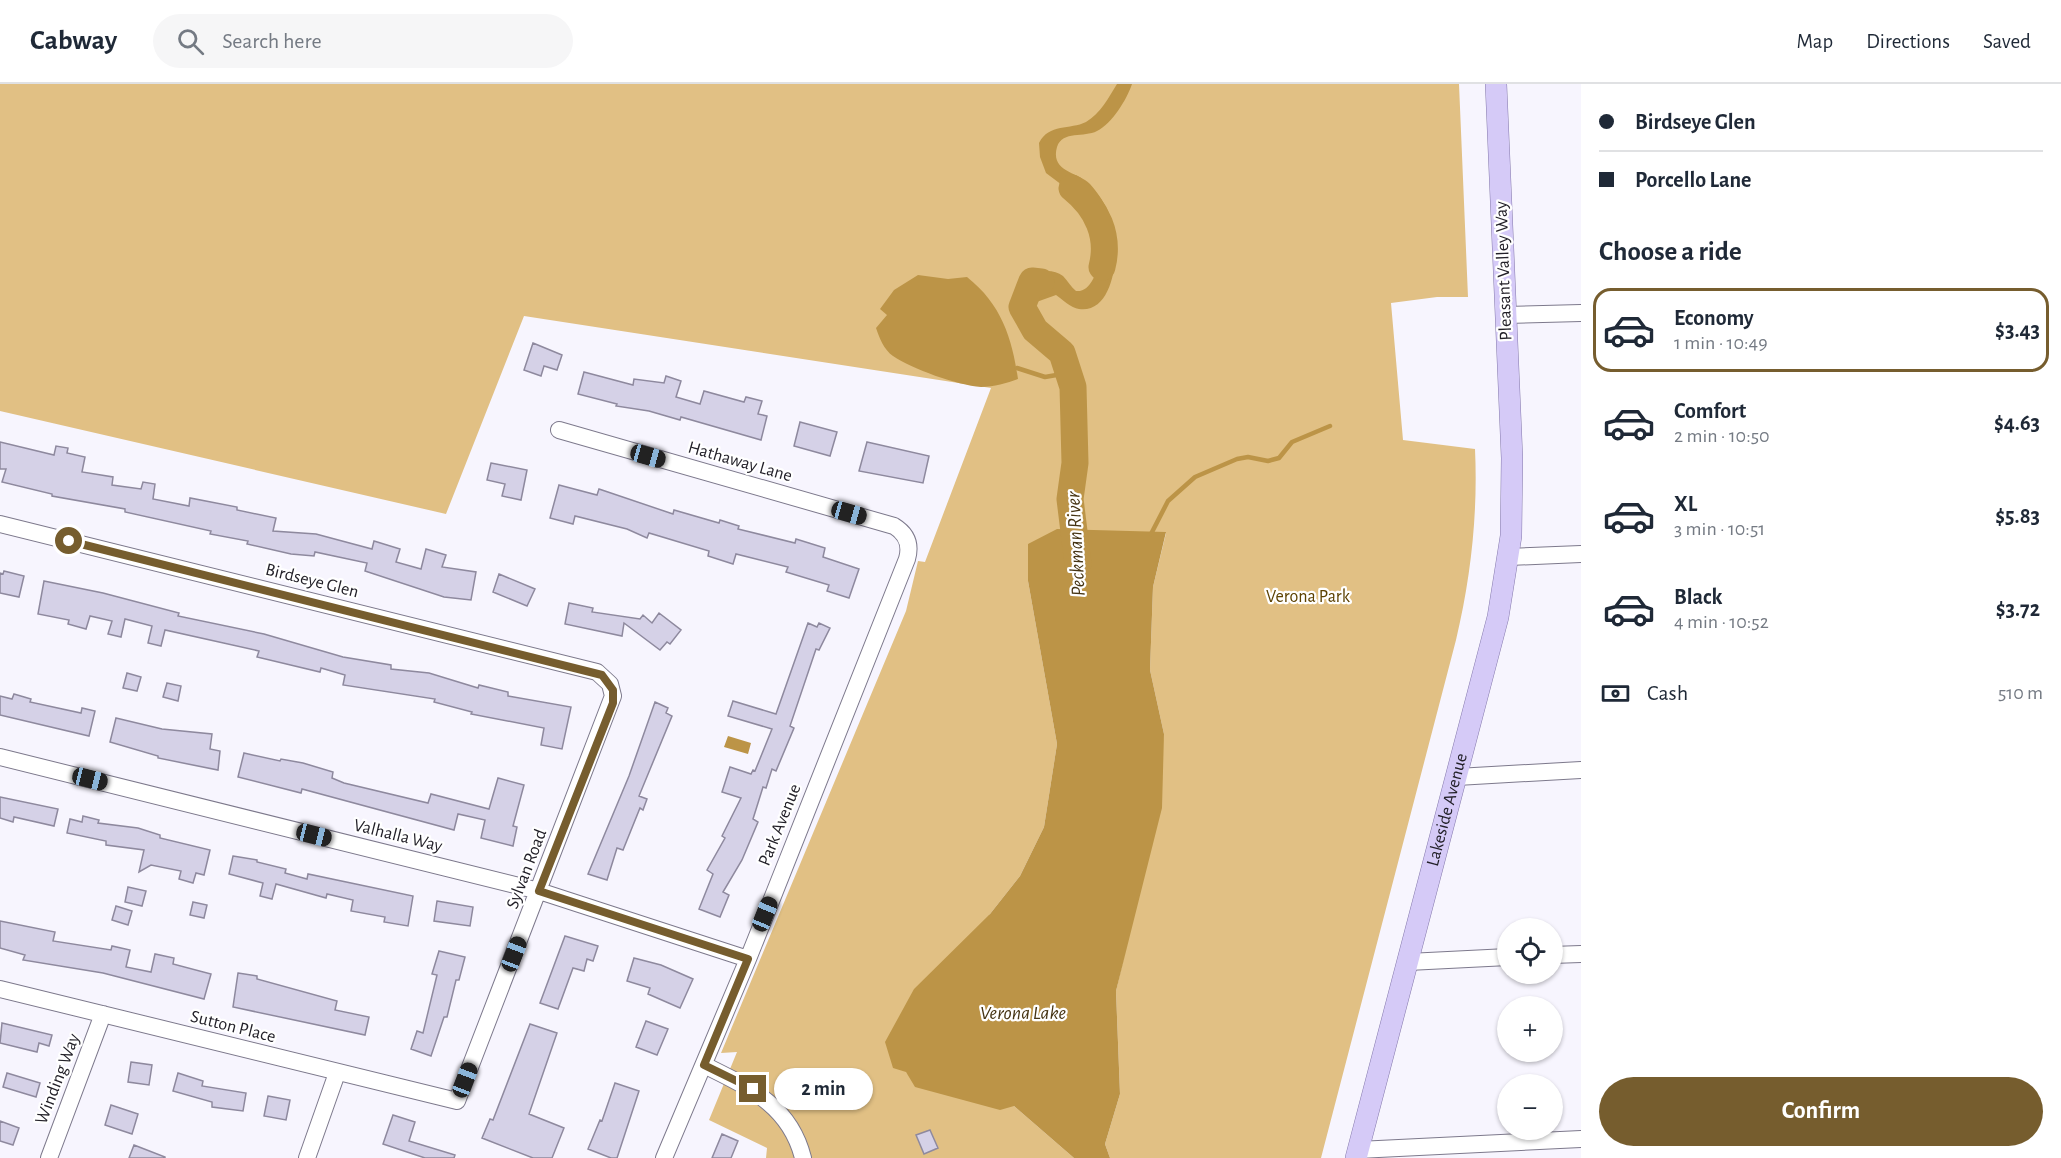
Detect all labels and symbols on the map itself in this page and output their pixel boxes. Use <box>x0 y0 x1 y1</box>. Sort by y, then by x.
street label: Pleasant Valley Way <box>1493 201 1515 341</box>
street label: Hathaway Lane <box>686 439 794 485</box>
car <box>628 442 668 470</box>
water label: Peckman River <box>1063 491 1089 597</box>
car <box>829 499 869 527</box>
route start <box>55 527 82 554</box>
street label: Birdseye Glen <box>264 561 360 601</box>
park label: Verona Park <box>1266 588 1351 606</box>
street label: Lakeside Avenue <box>1424 751 1471 868</box>
car <box>70 766 110 792</box>
street label: Park Avenue <box>755 782 805 868</box>
street label: Valhalla Way <box>352 816 444 856</box>
car <box>294 822 334 848</box>
street label: Sylvan Road <box>504 827 550 911</box>
car <box>750 894 780 934</box>
car <box>499 934 529 974</box>
water label: Verona Lake <box>980 1003 1066 1023</box>
street label: Sutton Place <box>189 1008 277 1046</box>
street label: Winding Way <box>33 1031 84 1127</box>
car <box>450 1060 480 1100</box>
callout: 2 min <box>774 1068 873 1110</box>
route end <box>739 1075 766 1102</box>

